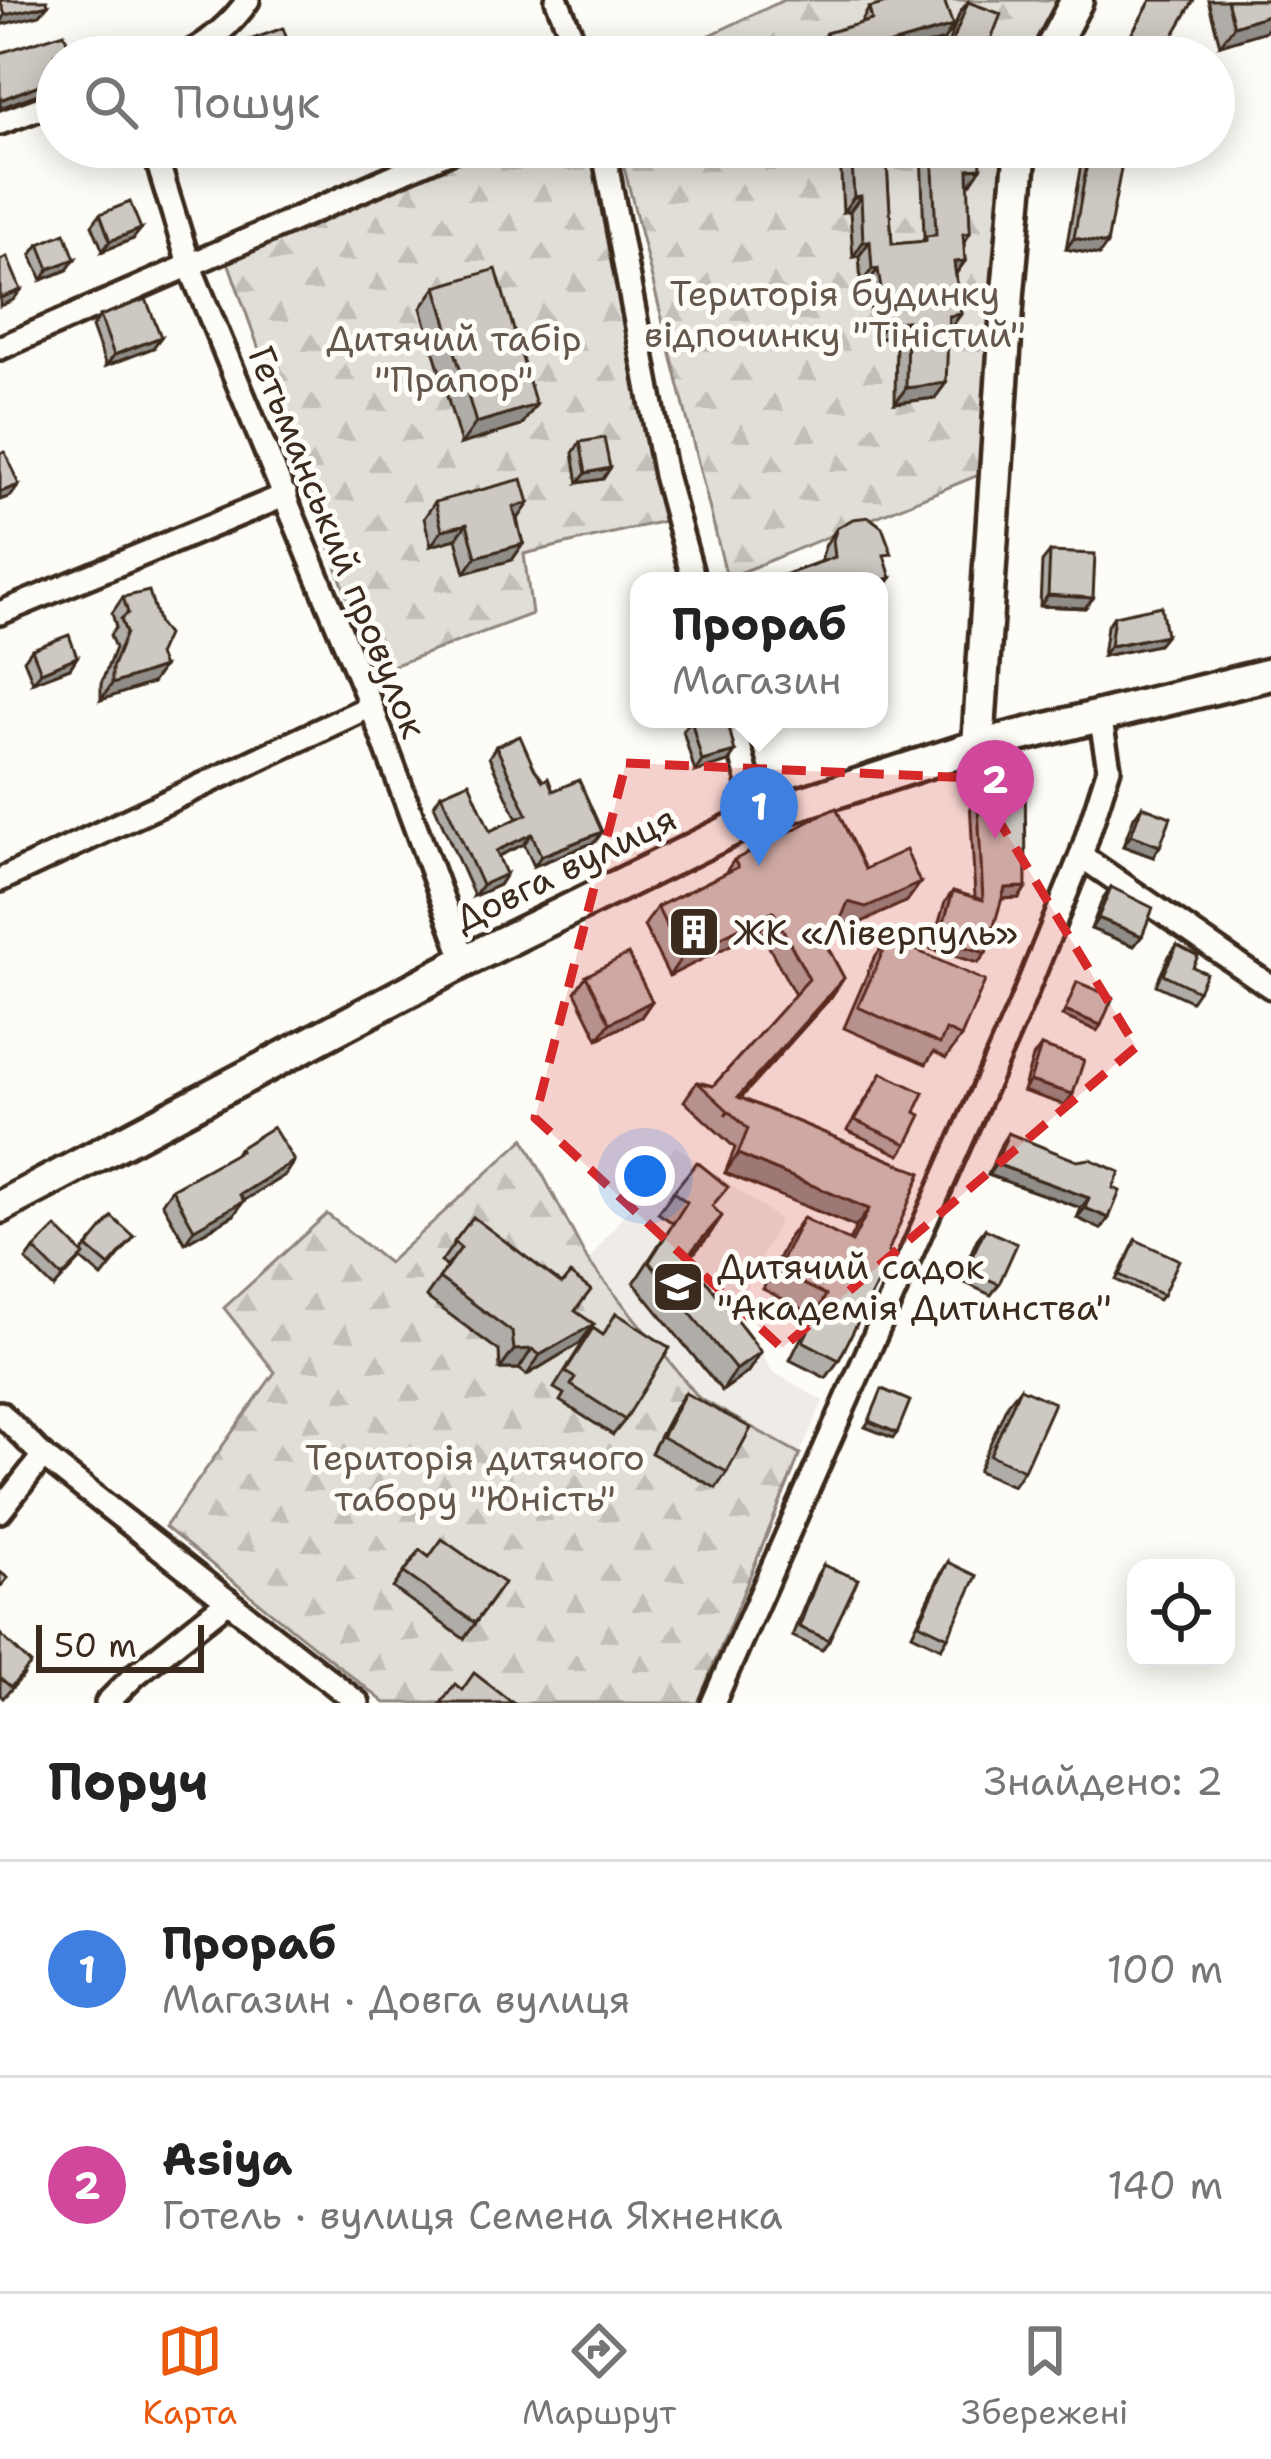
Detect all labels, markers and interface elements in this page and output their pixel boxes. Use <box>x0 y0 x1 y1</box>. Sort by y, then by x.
search box <box>36 36 1235 168</box>
icon: search <box>78 69 144 135</box>
text: Пошук <box>174 72 320 132</box>
park label: Територія будинку відпочинку "Тіністий" <box>644 269 1026 359</box>
park label: Дитячий табір "Прапор" <box>326 314 582 404</box>
street label: Гетьманський провулок <box>236 339 439 745</box>
popup <box>630 572 888 728</box>
text: Прораб <box>672 594 846 654</box>
text: Магазин <box>672 654 841 706</box>
pin: 2 <box>956 740 1034 839</box>
pin: 1 <box>720 767 798 866</box>
street label: Довга вулиця <box>446 794 684 943</box>
building icon: ЖК «Ліверпуль» <box>666 904 722 960</box>
place label: ЖК «Ліверпуль» <box>733 908 1018 957</box>
your location <box>615 1146 675 1206</box>
place label: Дитячий садок "Академія Дитинства" <box>717 1242 1112 1332</box>
school or university icon: Дитячий садок "Академія Дитинства" <box>650 1259 706 1315</box>
park label: Територія дитячого табору "Юність" <box>305 1433 645 1523</box>
map controls <box>1127 1559 1235 1667</box>
button: locate <box>1127 1559 1235 1667</box>
scale bar <box>36 1619 204 1672</box>
text: 50 m <box>54 1623 137 1668</box>
text: Поруч <box>48 1747 208 1815</box>
text: Знайдено: 2 <box>984 1755 1223 1807</box>
text: Прораб <box>162 1913 336 1973</box>
text: 1 <box>78 1943 96 1995</box>
text: 100 m <box>1107 1943 1223 1995</box>
text: Магазин · Довга вулиця <box>162 1973 630 2025</box>
text: Asiya <box>162 2129 292 2189</box>
text: 2 <box>73 2159 101 2211</box>
text: 140 m <box>1107 2159 1223 2211</box>
text: Готель · вулиця Семена Яхненка <box>162 2189 783 2241</box>
tab: Карта <box>143 2318 237 2435</box>
tab: Маршрут <box>522 2318 676 2435</box>
tab: Збережені <box>961 2318 1128 2435</box>

